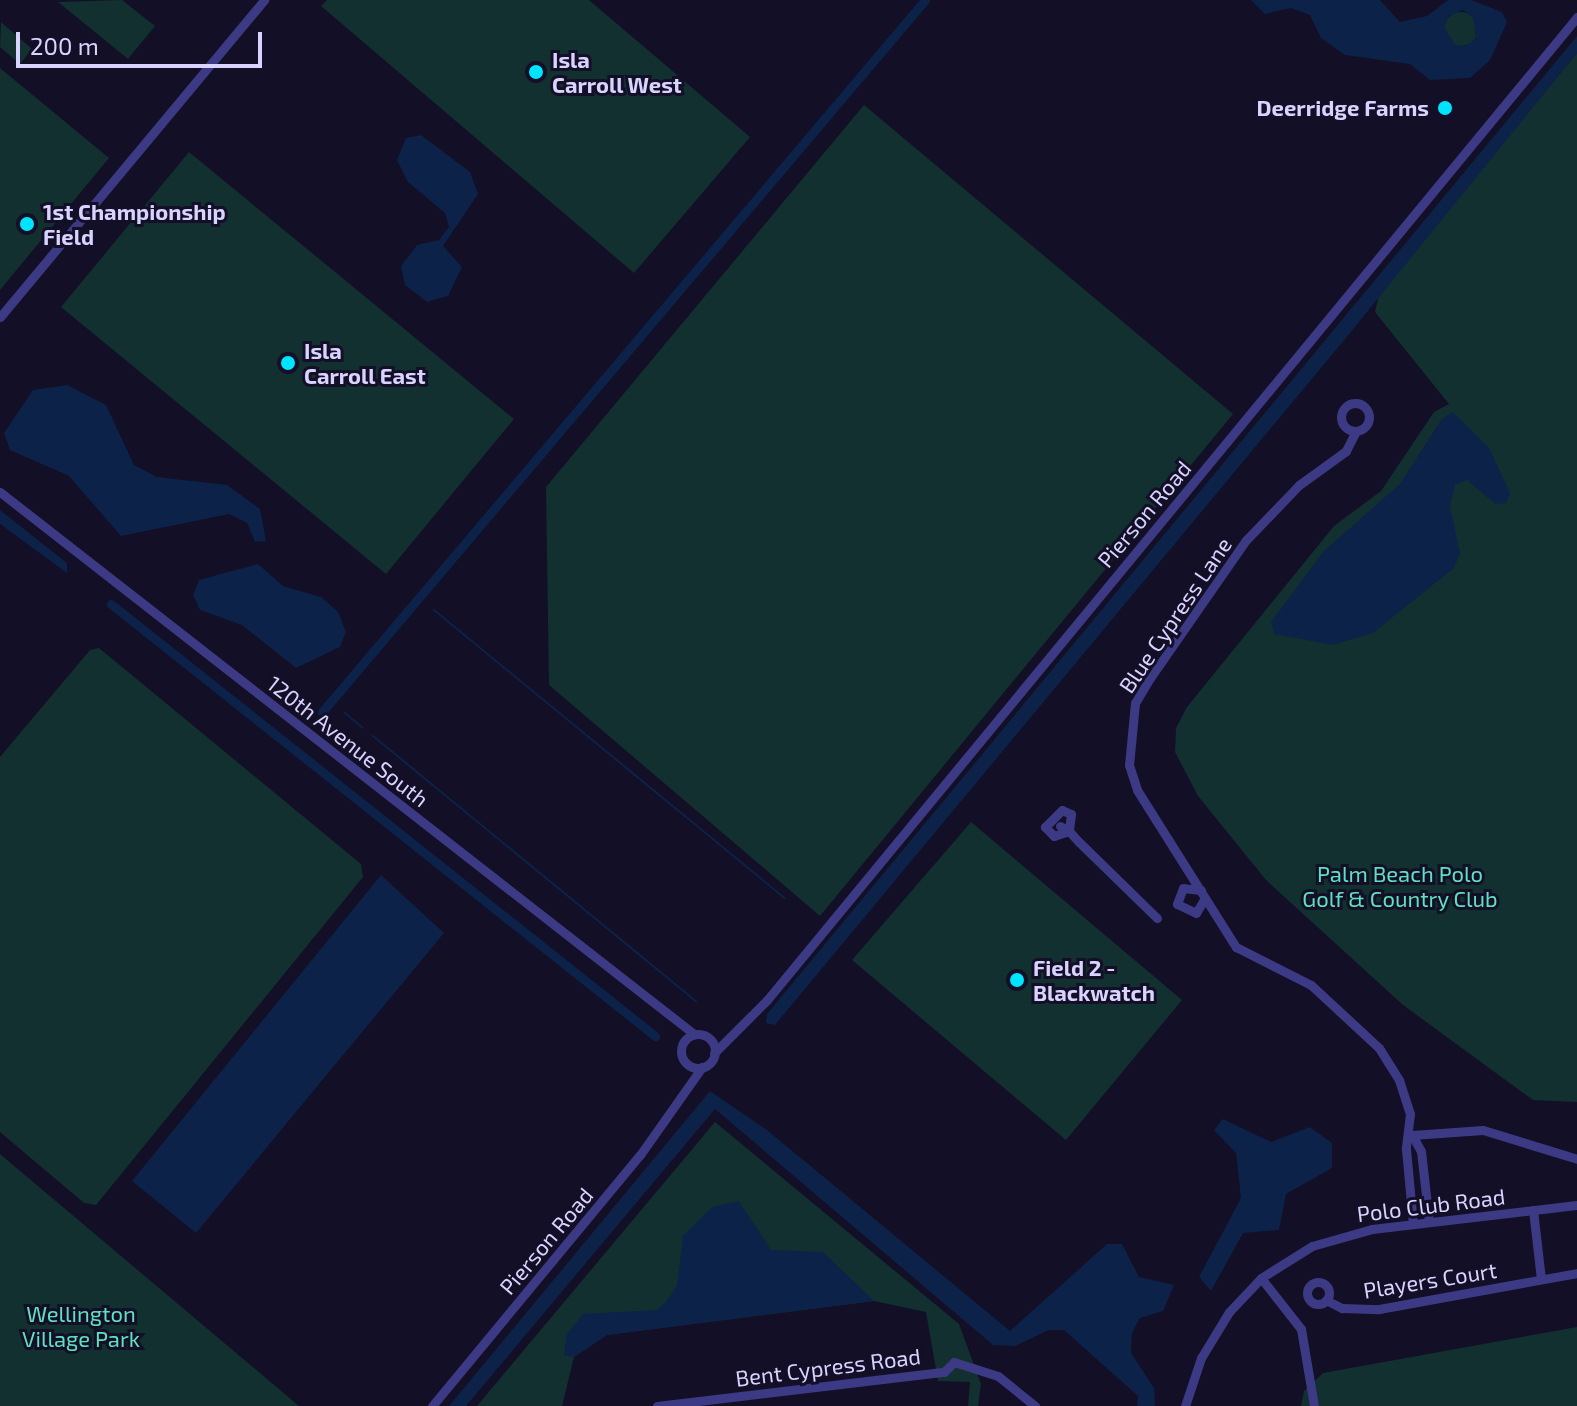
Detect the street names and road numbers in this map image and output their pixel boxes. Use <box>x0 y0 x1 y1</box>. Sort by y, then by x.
street label: Pierson Road <box>1092 455 1196 573</box>
street label: Blue Cypress Lane <box>1113 532 1237 698</box>
street label: 120th Avenue South <box>262 670 434 812</box>
street label: Pierson Road <box>494 1182 598 1300</box>
street label: Polo Club Road <box>1355 1183 1507 1227</box>
street label: Players Court <box>1361 1256 1499 1304</box>
street label: Bent Cypress Road <box>734 1343 922 1391</box>

